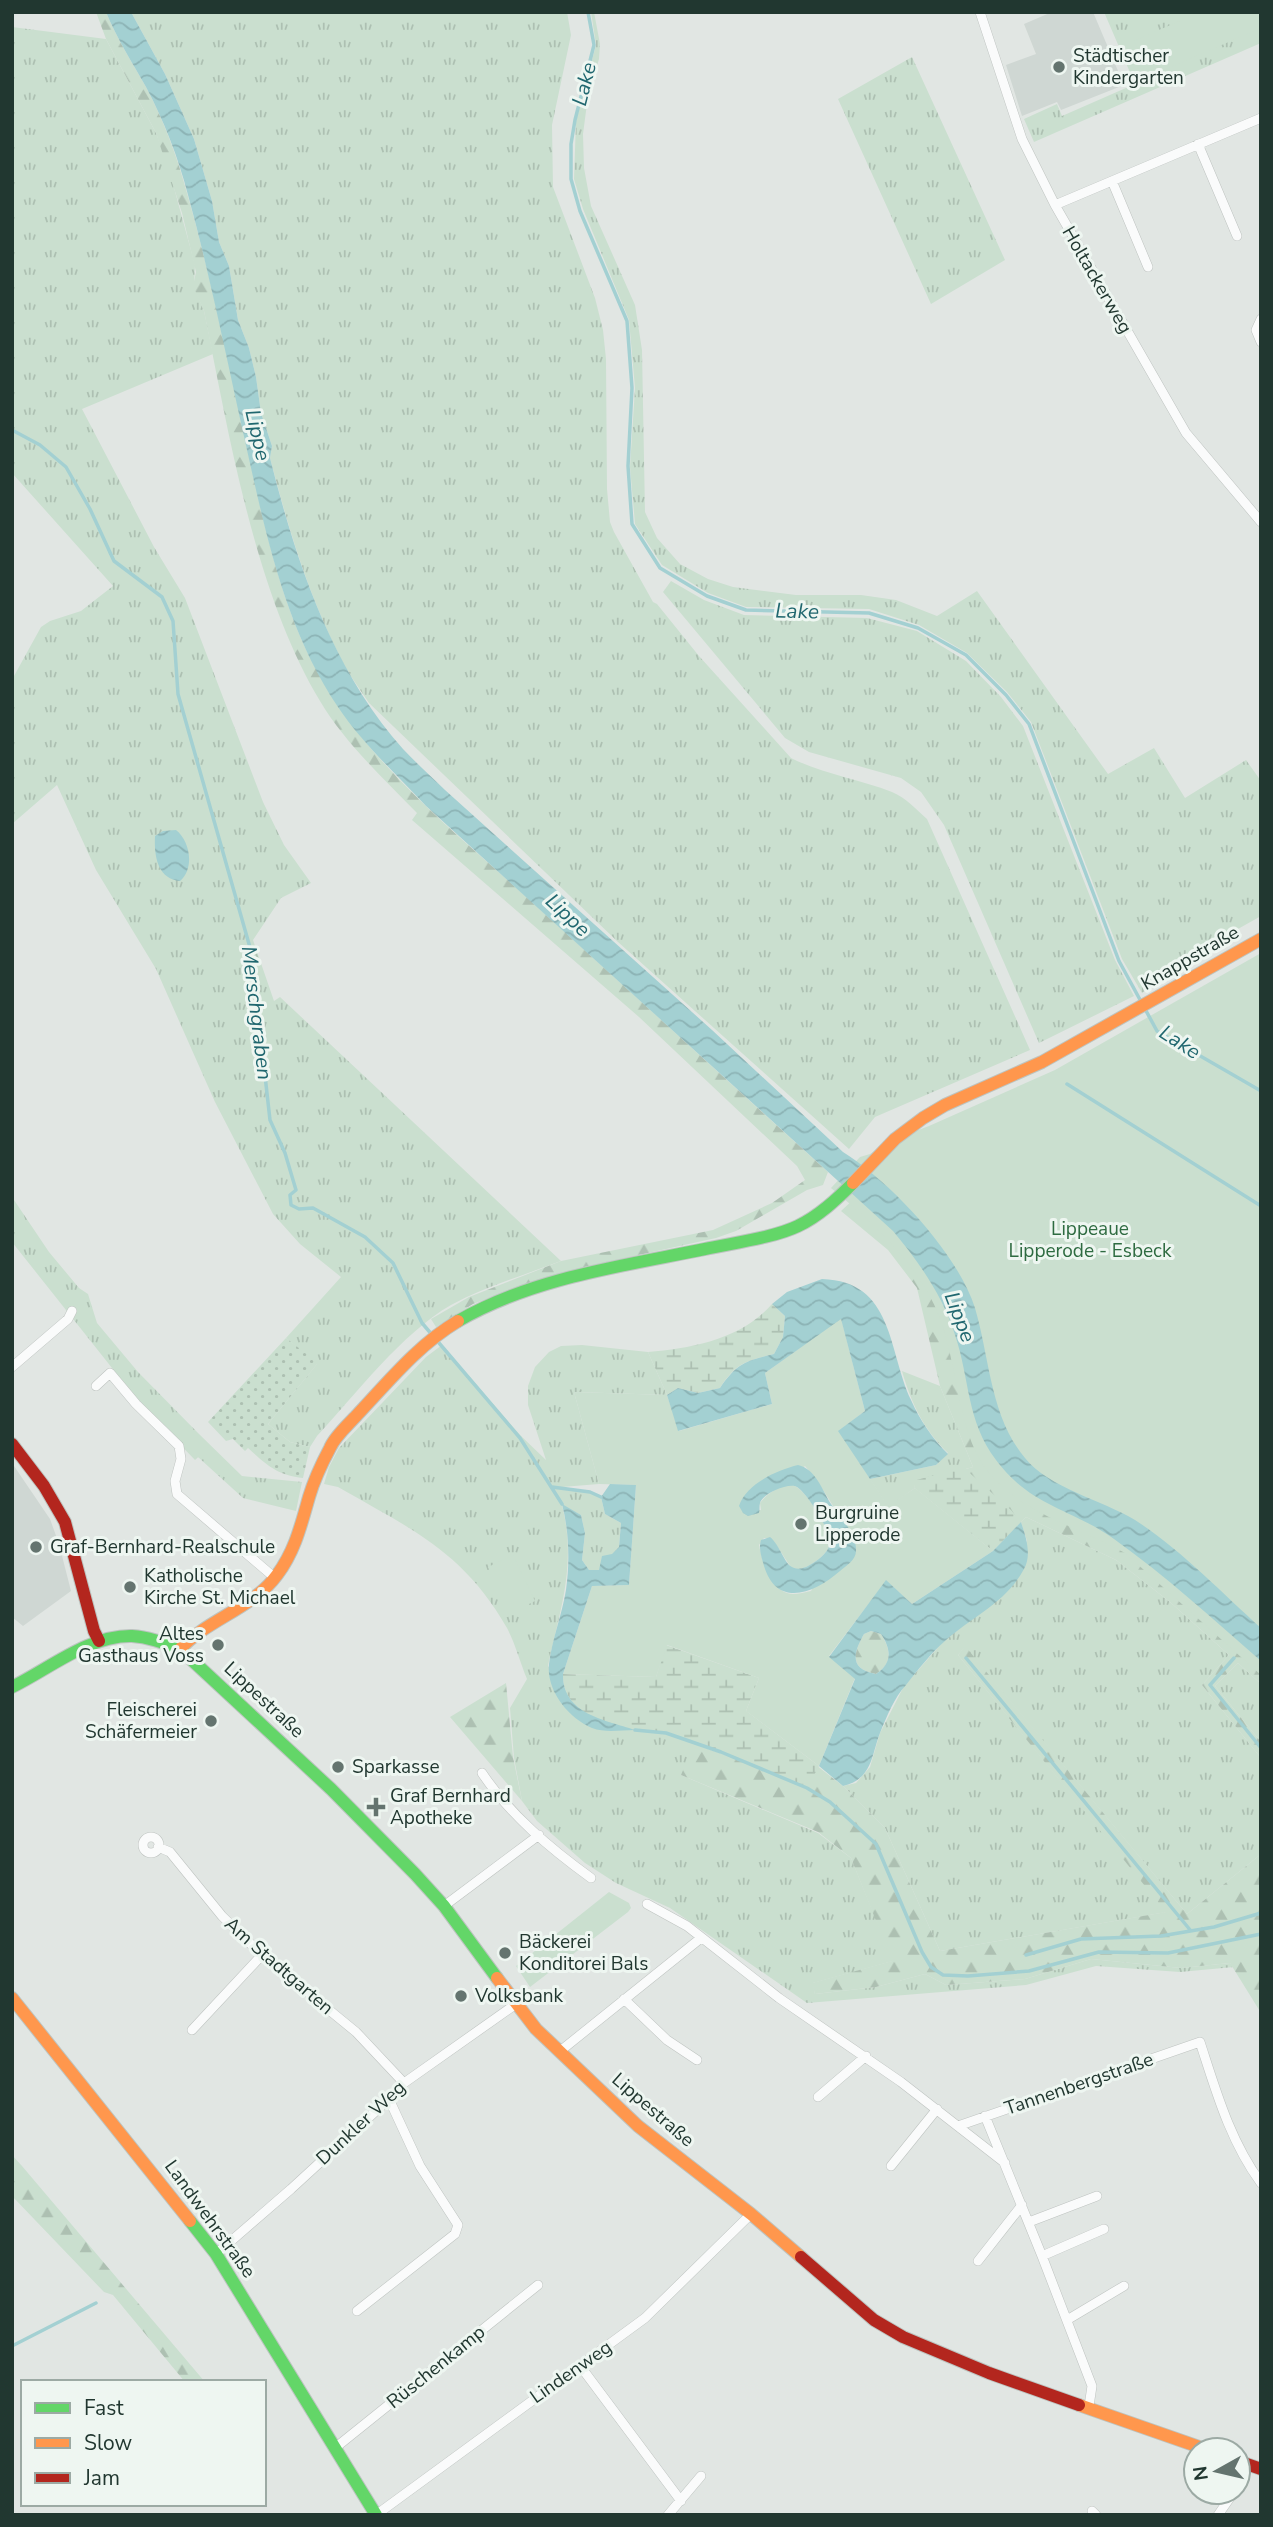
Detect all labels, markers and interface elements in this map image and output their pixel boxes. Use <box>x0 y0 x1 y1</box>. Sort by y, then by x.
place label: Städtischer Kindergarten <box>1073 43 1184 91</box>
water label: Lake <box>565 59 603 109</box>
marker: Städtischer Kindergarten <box>1051 59 1067 75</box>
street label: Holtackerweg <box>1056 222 1138 338</box>
water label: Lippe <box>239 407 277 463</box>
water label: Lake <box>775 597 819 625</box>
water label: Lippe <box>539 887 597 943</box>
street label: Knappstraße <box>1136 919 1244 997</box>
water label: Merschgraben <box>235 945 279 1081</box>
water label: Lake <box>1154 1018 1206 1066</box>
park label: Lippeaue Lipperode - Esbeck <box>1009 1216 1172 1264</box>
water label: Lippe <box>938 1288 982 1346</box>
place label: Burgruine Lipperode <box>815 1500 900 1548</box>
marker: Burgruine Lipperode <box>793 1516 809 1532</box>
place label: Graf-Bernhard-Realschule <box>50 1534 275 1560</box>
marker: Graf-Bernhard-Realschule <box>28 1539 44 1555</box>
place label: Katholische Kirche St. Michael <box>144 1563 296 1611</box>
marker: Katholische Kirche St. Michael <box>122 1579 138 1595</box>
place label: Altes Gasthaus Voss <box>78 1621 204 1669</box>
marker: Altes Gasthaus Voss <box>210 1637 226 1653</box>
street label: Lippestraße <box>218 1656 310 1744</box>
place label: Fleischerei Schäfermeier <box>85 1697 197 1745</box>
marker: Fleischerei Schäfermeier <box>203 1713 219 1729</box>
place label: Sparkasse <box>352 1754 440 1780</box>
marker: Sparkasse <box>330 1759 346 1775</box>
place label: Graf Bernhard Apotheke <box>390 1783 511 1831</box>
marker: Graf Bernhard Apotheke <box>368 1799 384 1815</box>
street label: Am Stadtgarten <box>219 1911 339 2021</box>
place label: Bäckerei Konditorei Bals <box>519 1929 648 1977</box>
marker: Bäckerei Konditorei Bals <box>497 1945 513 1961</box>
place label: Volksbank <box>474 1983 564 2009</box>
marker: Volksbank <box>453 1988 469 2004</box>
street label: Tannenbergstraße <box>1001 2046 1157 2122</box>
street label: Lippestraße <box>606 2067 700 2153</box>
street label: Dunkler Weg <box>311 2075 411 2171</box>
street label: Landwehrstraße <box>158 2155 262 2283</box>
street label: Rüschenkamp <box>381 2319 491 2415</box>
street label: Lindenweg <box>525 2334 617 2410</box>
legend <box>21 2380 266 2506</box>
text: Fast <box>84 2394 124 2422</box>
text: Slow <box>84 2429 133 2457</box>
north arrow <box>1182 2436 1252 2506</box>
text: Jam <box>83 2464 120 2492</box>
text: N <box>1187 2464 1215 2482</box>

